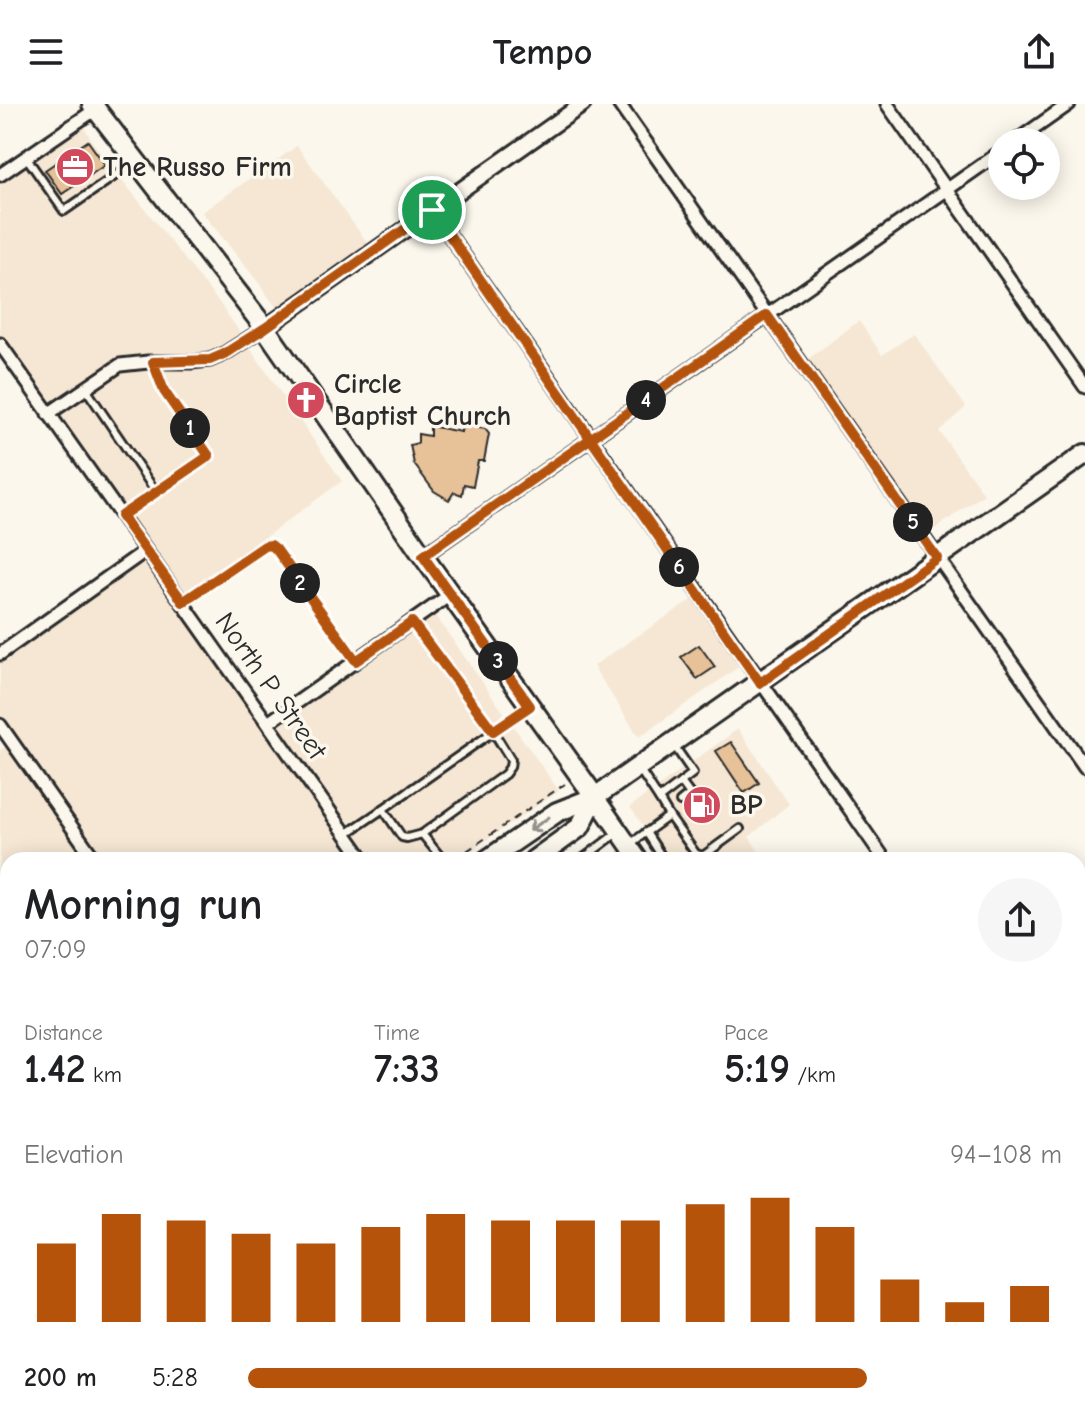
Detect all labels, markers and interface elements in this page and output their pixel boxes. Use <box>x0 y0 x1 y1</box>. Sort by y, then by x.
icon: menu <box>24 30 68 74</box>
icon: share <box>1017 30 1061 74</box>
text: Tempo <box>493 32 592 73</box>
map controls <box>988 128 1060 200</box>
button: locate <box>988 128 1060 200</box>
office icon: The Russo Firm <box>54 146 96 188</box>
place label: The Russo Firm <box>103 151 292 183</box>
pin <box>398 176 466 244</box>
icon: arrive <box>410 188 454 232</box>
place label: Circle Baptist Church <box>334 368 511 432</box>
church icon: Circle Baptist Church <box>285 379 327 421</box>
pin: 4 <box>626 380 666 420</box>
text: 4 <box>641 387 651 413</box>
pin: 1 <box>170 408 210 448</box>
text: 1 <box>186 415 194 441</box>
pin: 5 <box>893 502 933 542</box>
text: 5 <box>907 509 919 535</box>
pin: 6 <box>659 547 699 587</box>
text: 6 <box>673 554 685 580</box>
pin: 2 <box>280 563 320 603</box>
text: 2 <box>295 570 305 596</box>
street label: North P Street <box>209 606 334 766</box>
pin: 3 <box>478 641 518 681</box>
text: 3 <box>493 648 503 674</box>
fuel station icon: BP <box>681 784 723 826</box>
place label: BP <box>730 789 763 821</box>
one-way arrow <box>529 816 551 832</box>
button: share <box>978 878 1062 962</box>
text: Morning run <box>24 879 263 930</box>
text: 07:09 <box>24 935 86 965</box>
text: Distance <box>24 1020 103 1046</box>
text: Time <box>374 1020 420 1046</box>
text: Pace <box>724 1020 768 1046</box>
text: 1.42 <box>24 1046 86 1092</box>
text: 7:33 <box>374 1046 440 1092</box>
text: 5:19 <box>724 1046 790 1092</box>
text: km <box>86 1062 122 1088</box>
text: /km <box>790 1062 836 1088</box>
text: Elevation <box>24 1140 124 1170</box>
text: 94–108 m <box>950 1140 1062 1170</box>
text: 200 m <box>24 1363 97 1393</box>
text: 5:28 <box>152 1363 198 1393</box>

